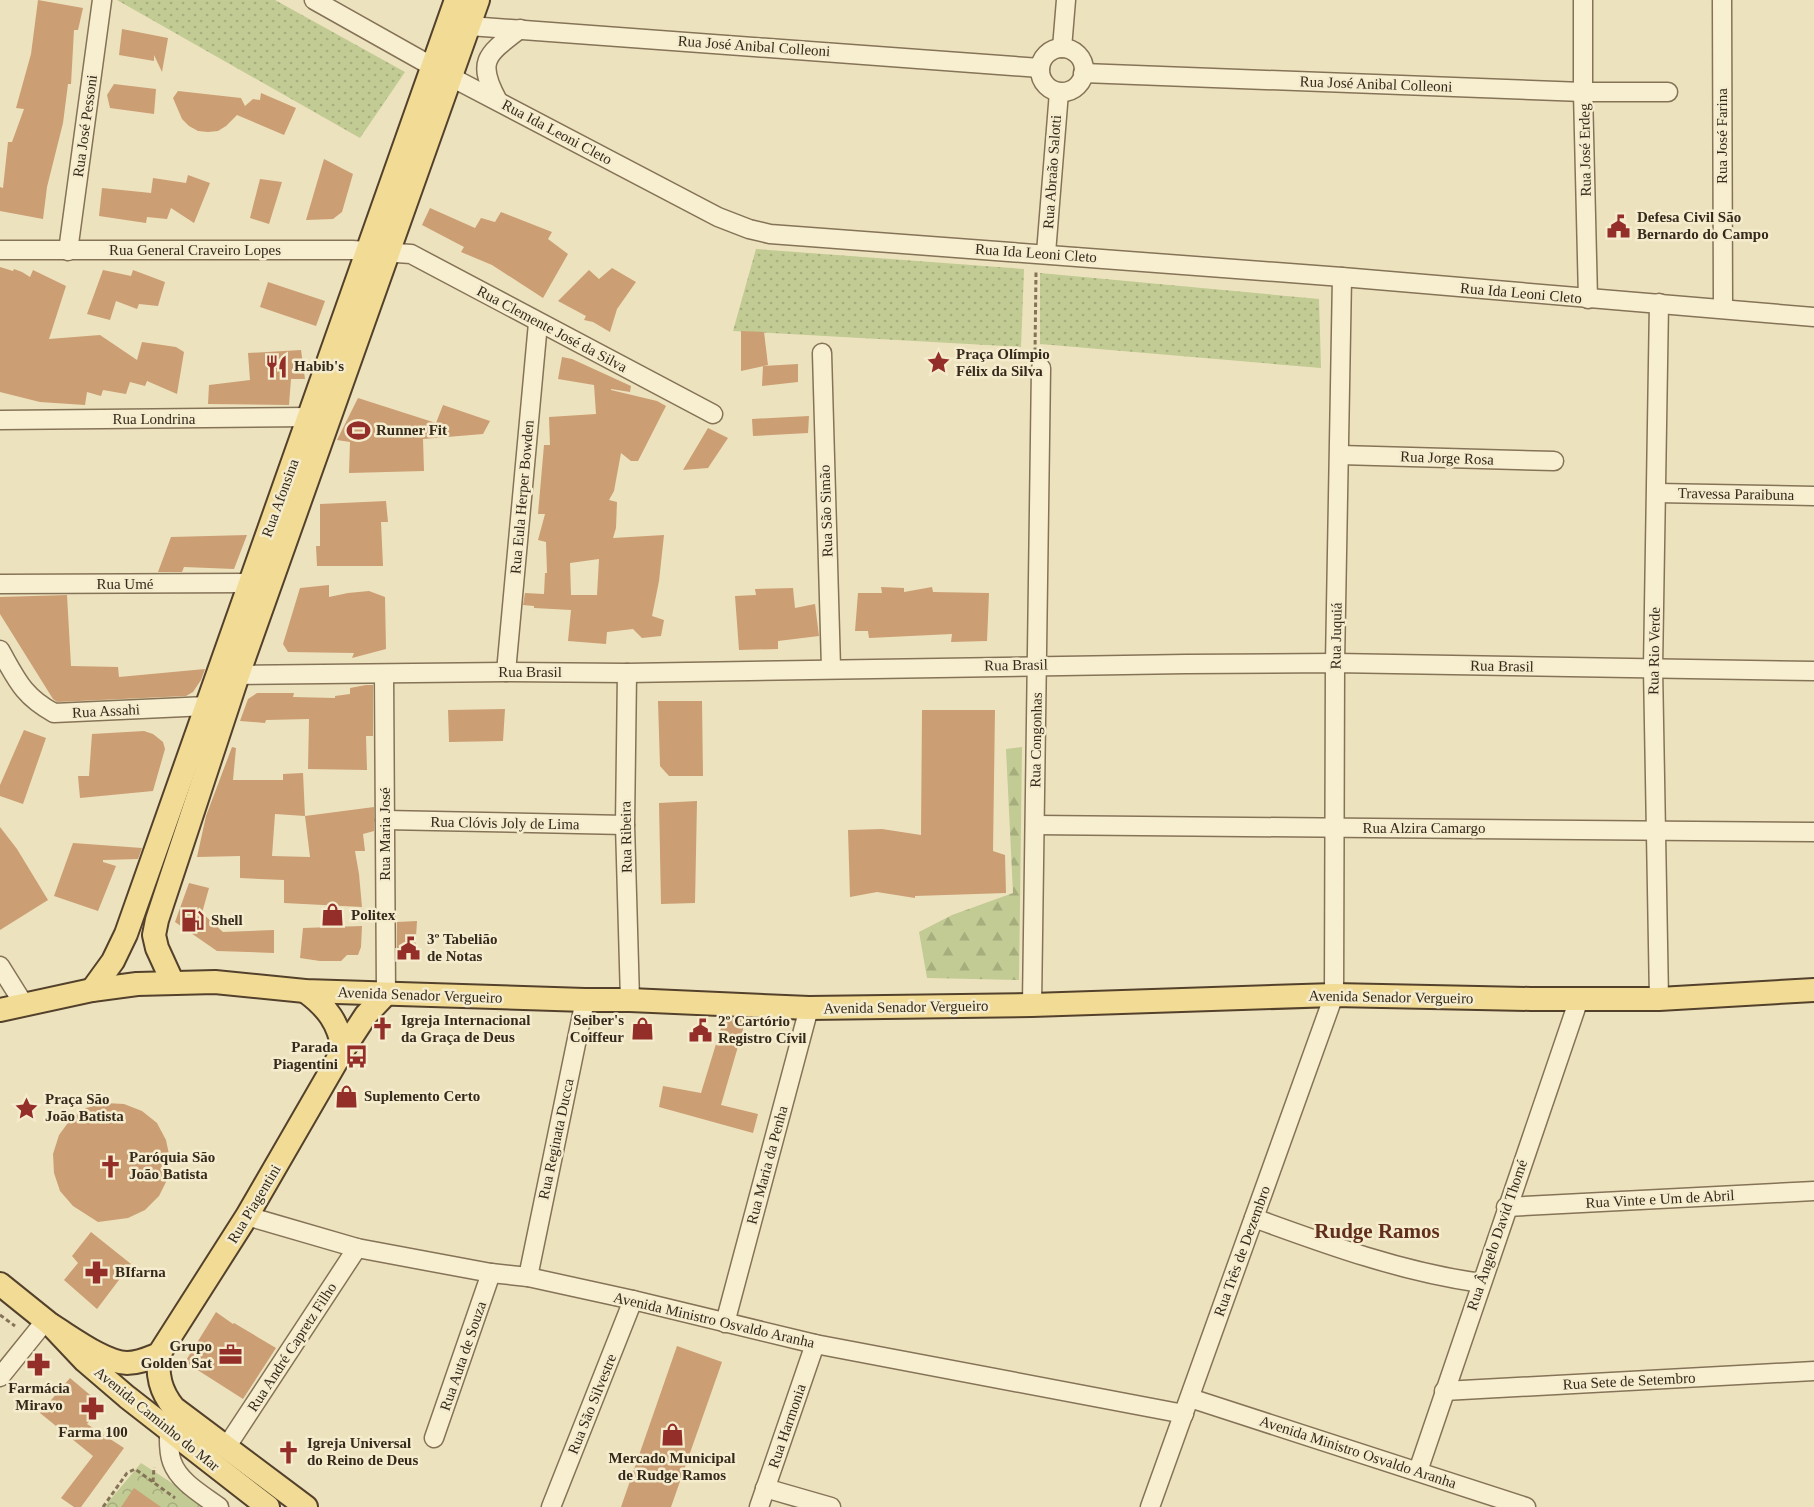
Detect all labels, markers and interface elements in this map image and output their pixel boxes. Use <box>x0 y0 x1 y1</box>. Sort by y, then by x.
street label: Rua José Anibal Colleoni <box>677 33 831 59</box>
street label: Rua José Anibal Colleoni <box>1299 73 1453 95</box>
street label: Rua José Pessoni <box>70 74 100 178</box>
street label: Rua José Farina <box>1714 88 1730 184</box>
street label: Rua Ida Leoni Cleto <box>499 96 615 168</box>
street label: Rua José Erdeg <box>1576 103 1594 197</box>
street label: Rua Abraão Salotti <box>1040 115 1064 229</box>
place label: Defesa Civil São Bernardo do Campo <box>1637 209 1769 242</box>
public building icon: Defesa Civil São Bernardo do Campo <box>1606 213 1632 239</box>
street label: Rua Ida Leoni Cleto <box>975 241 1097 265</box>
street label: Rua General Craveiro Lopes <box>109 242 281 258</box>
street label: Rua Ida Leoni Cleto <box>1460 280 1582 306</box>
street label: Rua Clemente José da Silva <box>474 283 630 376</box>
place label: Praça Olímpio Félix da Silva <box>956 346 1050 379</box>
place icon: Praça Olímpio Félix da Silva <box>925 350 951 376</box>
restaurant icon: Habib's <box>263 353 289 379</box>
place label: Habib's <box>294 358 344 374</box>
street label: Rua Londrina <box>113 411 196 427</box>
sports icon: Runner Fit <box>345 417 371 443</box>
street label: Rua Eula Herper Bowden <box>507 419 537 575</box>
place label: Runner Fit <box>376 422 447 438</box>
street label: Rua Jorge Rosa <box>1400 448 1495 468</box>
street label: Rua Afonsina <box>258 456 302 539</box>
street label: Rua São Simão <box>816 464 836 558</box>
street label: Travessa Paraibuna <box>1678 485 1795 503</box>
street label: Rua Umé <box>96 576 154 592</box>
street label: Rua Juquiá <box>1327 602 1345 670</box>
street label: Rua Rio Verde <box>1645 607 1663 695</box>
street label: Rua Brasil <box>984 656 1048 674</box>
street label: Rua Brasil <box>1470 657 1534 675</box>
street label: Rua Brasil <box>498 664 562 680</box>
street label: Rua Congonhas <box>1027 692 1045 788</box>
street label: Rua Assahi <box>72 701 140 721</box>
street label: Rua Maria José <box>377 787 393 881</box>
street label: Rua Ribeira <box>617 800 635 873</box>
street label: Rua Clóvis Joly de Lima <box>430 814 580 832</box>
street label: Rua Alzira Camargo <box>1362 820 1486 836</box>
shop icon: Politex <box>320 902 346 928</box>
fuel station icon: Shell <box>180 907 206 933</box>
place label: Politex <box>351 907 396 923</box>
place label: Shell <box>211 912 243 928</box>
place label: 3º Tabelião de Notas <box>427 931 497 964</box>
public building icon: 3º Tabelião de Notas <box>396 935 422 961</box>
street label: Avenida Senador Vergueiro <box>337 984 503 1006</box>
street label: Avenida Senador Vergueiro <box>1308 988 1474 1006</box>
street label: Avenida Senador Vergueiro <box>823 998 989 1016</box>
place label: Igreja Internacional da Graça de Deus <box>401 1012 530 1045</box>
place label: Seiber's Coiffeur <box>570 1012 624 1045</box>
place label: 2º Cartório Registro Cívil <box>718 1013 806 1046</box>
church icon: Igreja Internacional da Graça de Deus <box>370 1016 396 1042</box>
shop icon: Seiber's Coiffeur <box>629 1016 655 1042</box>
public building icon: 2º Cartório Registro Cívil <box>687 1017 713 1043</box>
place label: Parada Piagentini <box>273 1039 338 1072</box>
bus stop icon: Parada Piagentini <box>343 1043 369 1069</box>
street label: Rua Reginata Ducca <box>535 1077 577 1201</box>
shop icon: Suplemento Certo <box>333 1083 359 1109</box>
place label: Suplemento Certo <box>364 1088 480 1104</box>
place label: Praça São João Batista <box>45 1091 124 1124</box>
place icon: Praça São João Batista <box>14 1095 40 1121</box>
street label: Rua Maria da Penha <box>743 1104 791 1226</box>
place label: Paróquia São João Batista <box>129 1149 215 1182</box>
church icon: Paróquia São João Batista <box>98 1153 124 1179</box>
street label: Rua Ângelo David Thomé <box>1464 1157 1530 1313</box>
street label: Rua Piagentini <box>224 1162 284 1246</box>
street label: Rua Três de Dezembro <box>1211 1183 1273 1319</box>
street label: Rua Vinte e Um de Abril <box>1585 1187 1735 1211</box>
district label: Rudge Ramos <box>1314 1219 1440 1243</box>
pharmacy icon: BIfarna <box>84 1259 110 1285</box>
place label: BIfarna <box>115 1264 166 1280</box>
street label: Rua André Capretz Filho <box>244 1280 340 1414</box>
street label: Avenida Ministro Osvaldo Aranha <box>612 1289 816 1351</box>
street label: Rua Auta de Souza <box>437 1299 489 1413</box>
place label: Grupo Golden Sat <box>141 1338 212 1371</box>
office icon: Grupo Golden Sat <box>217 1342 243 1368</box>
pharmacy icon: Farmácia Miravo <box>26 1351 52 1377</box>
street label: Rua São Silvestre <box>565 1351 620 1456</box>
street label: Avenida Caminho do Mar <box>91 1364 223 1474</box>
street label: Rua Sete de Setembro <box>1562 1370 1696 1392</box>
place label: Farmácia Miravo <box>8 1380 70 1413</box>
street label: Rua Harmonia <box>765 1382 809 1470</box>
pharmacy icon: Farma 100 <box>80 1395 106 1421</box>
street label: Avenida Ministro Osvaldo Aranha <box>1258 1413 1459 1492</box>
shop icon: Mercado Municipal de Rudge Ramos <box>659 1421 685 1447</box>
place label: Farma 100 <box>58 1424 128 1440</box>
place label: Igreja Universal do Reino de Deus <box>307 1435 418 1468</box>
church icon: Igreja Universal do Reino de Deus <box>276 1439 302 1465</box>
place label: Mercado Municipal de Rudge Ramos <box>609 1450 735 1483</box>

